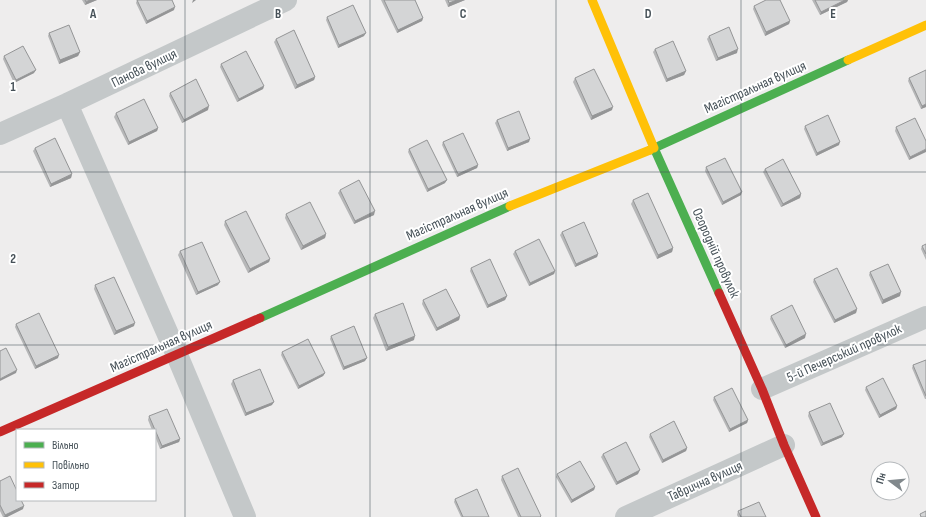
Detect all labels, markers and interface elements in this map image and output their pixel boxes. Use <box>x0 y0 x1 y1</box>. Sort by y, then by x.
text: A <box>89 6 97 22</box>
text: B <box>275 6 281 22</box>
text: C <box>460 6 467 22</box>
text: D <box>645 6 652 22</box>
text: E <box>830 6 836 22</box>
street label: Панова вулиця <box>108 45 180 91</box>
street label: Магістральная вулиця <box>701 57 809 117</box>
text: 1 <box>10 79 16 95</box>
street label: Магістральная вулиця <box>403 184 511 244</box>
street label: Огородній провулок <box>689 205 744 301</box>
text: 2 <box>10 251 16 267</box>
street label: Магістральная вулиця <box>107 316 215 376</box>
street label: 5-й Печерський провулок <box>784 320 905 386</box>
legend <box>16 429 156 501</box>
text: Вільно <box>52 438 78 453</box>
street label: Таврична вулиця <box>665 457 745 505</box>
text: Повільно <box>52 458 89 473</box>
north arrow <box>870 461 910 501</box>
text: Пн <box>873 471 889 485</box>
text: Затор <box>52 478 80 493</box>

